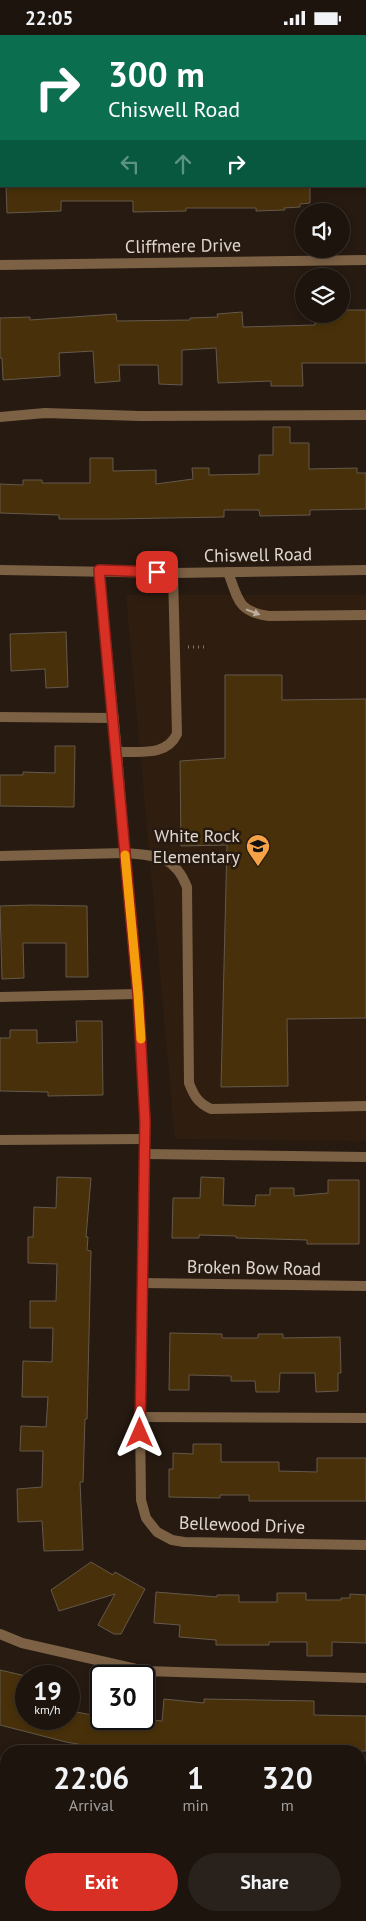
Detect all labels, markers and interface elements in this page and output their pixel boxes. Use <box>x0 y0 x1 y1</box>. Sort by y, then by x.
text: 22:05 <box>25 6 73 30</box>
text: 300 m <box>108 51 205 97</box>
icon: right <box>25 55 90 120</box>
text: Chiswell Road <box>108 95 240 123</box>
icon: left <box>116 150 144 178</box>
icon: ahead <box>169 150 197 178</box>
icon: right <box>222 150 250 178</box>
map controls <box>295 203 350 323</box>
button: sound <box>295 203 350 258</box>
street label: Cliffmere Drive <box>125 233 241 258</box>
button: layers <box>295 268 350 323</box>
street label: Chiswell Road <box>204 542 312 567</box>
pin <box>136 551 178 593</box>
icon: arrive <box>143 558 171 586</box>
one-way arrow <box>246 608 260 616</box>
place label: White Rock Elementary <box>153 824 241 868</box>
school or university icon: White Rock Elementary <box>245 833 271 867</box>
street label: Broken Bow Road <box>187 1255 321 1280</box>
position arrow <box>113 1406 165 1458</box>
street label: Bellewood Drive <box>179 1511 306 1538</box>
speed limit sign: 30 <box>90 1665 155 1730</box>
text: 19 <box>33 1675 62 1707</box>
text: km/h <box>34 1702 61 1717</box>
text: 22:06 <box>53 1758 129 1797</box>
text: 1 <box>187 1758 204 1797</box>
text: 320 <box>262 1758 313 1797</box>
text: Arrival <box>69 1795 114 1815</box>
text: min <box>183 1795 209 1815</box>
text: m <box>281 1795 294 1815</box>
button: Exit <box>25 1853 178 1911</box>
button: Share <box>188 1853 341 1911</box>

